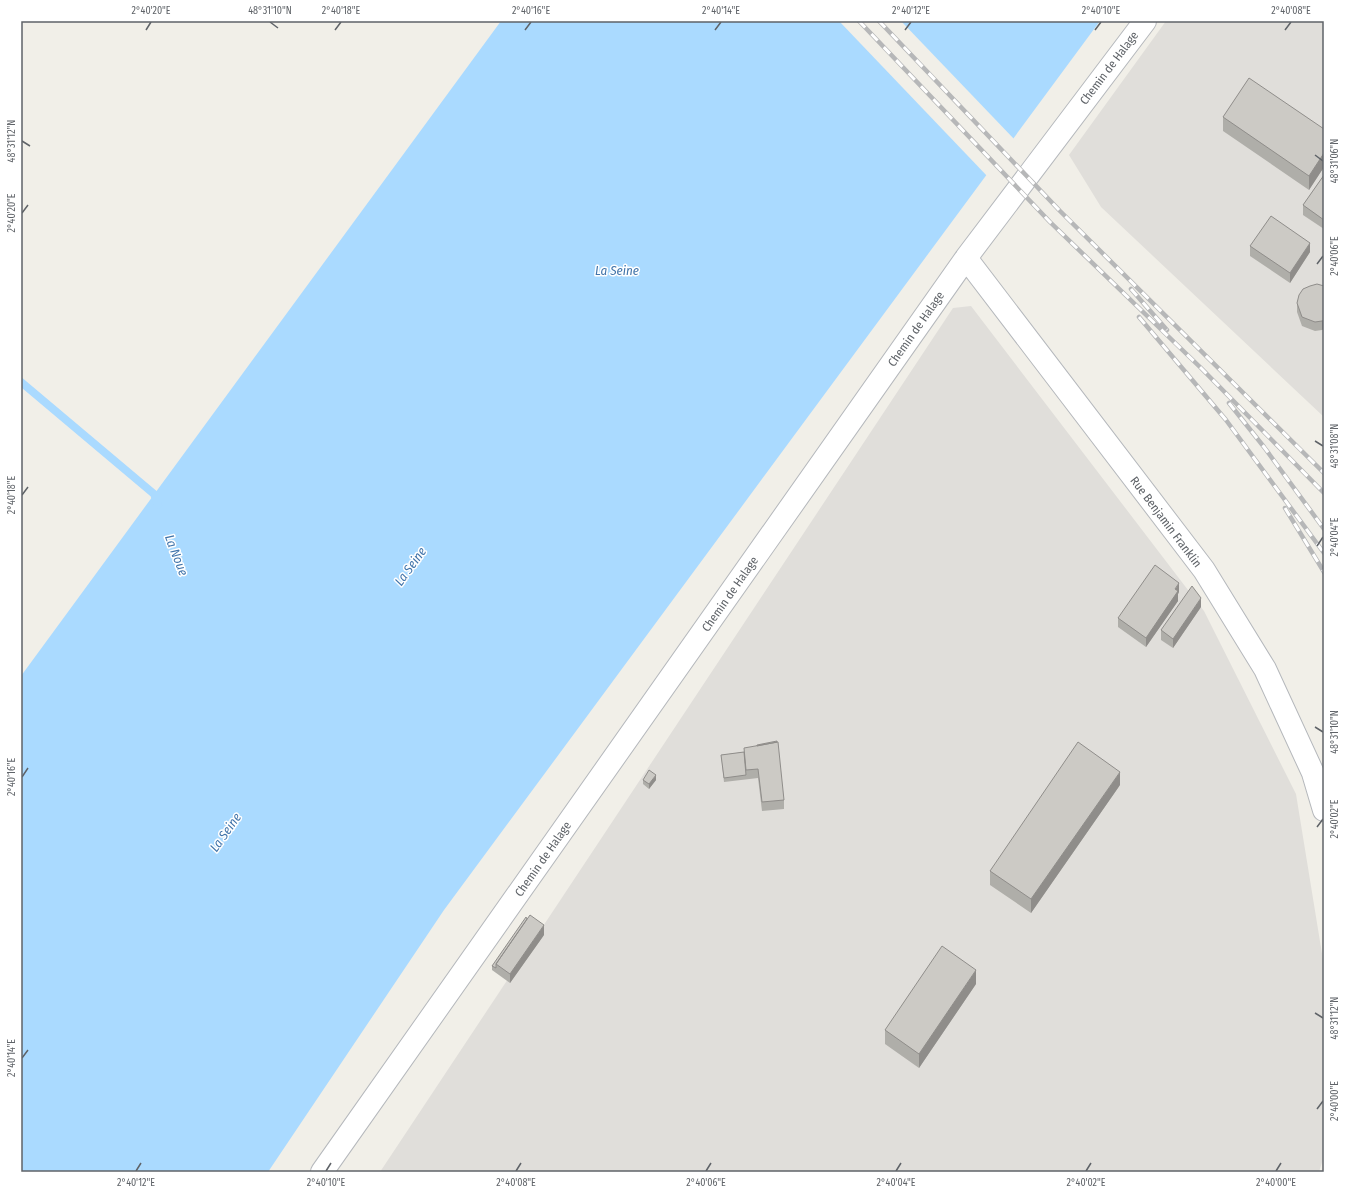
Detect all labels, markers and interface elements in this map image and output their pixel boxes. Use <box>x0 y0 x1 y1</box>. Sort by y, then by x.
text: 2°40'20"E <box>131 5 171 17</box>
text: 48°31'10"N <box>248 5 292 17</box>
text: 2°40'18"E <box>322 5 360 17</box>
text: 2°40'16"E <box>512 5 550 17</box>
text: 2°40'14"E <box>702 5 740 17</box>
text: 2°40'12"E <box>892 5 930 17</box>
text: 2°40'10"E <box>1082 5 1121 17</box>
text: 2°40'08"E <box>1271 5 1311 17</box>
street label: Chemin de Halage <box>1077 29 1141 107</box>
text: 48°31'12"N <box>6 120 18 162</box>
text: 48°31'06"N <box>1329 139 1341 183</box>
text: 2°40'20"E <box>6 193 18 233</box>
text: 2°40'06"E <box>1329 236 1341 276</box>
water label: La Seine <box>595 263 639 278</box>
street label: Chemin de Halage <box>885 289 947 369</box>
text: 48°31'08"N <box>1329 424 1341 468</box>
street label: Rue Benjamin Franklin <box>1127 474 1205 570</box>
text: 2°40'18"E <box>6 476 18 514</box>
text: 2°40'04"E <box>1329 517 1341 557</box>
water label: La Noue <box>162 533 191 578</box>
water label: La Seine <box>391 544 429 588</box>
street label: Chemin de Halage <box>699 554 761 634</box>
text: 48°31'10"N <box>1329 710 1341 754</box>
text: 2°40'16"E <box>6 758 18 796</box>
text: 2°40'02"E <box>1329 799 1341 838</box>
water label: La Seine <box>207 810 244 855</box>
street label: Chemin de Halage <box>512 819 574 899</box>
text: 48°31'12"N <box>1329 997 1341 1039</box>
text: 2°40'14"E <box>6 1039 18 1077</box>
text: 2°40'00"E <box>1329 1081 1341 1121</box>
text: 2°40'12"E <box>117 1177 155 1189</box>
text: 2°40'10"E <box>307 1177 346 1189</box>
text: 2°40'08"E <box>496 1177 536 1189</box>
text: 2°40'06"E <box>686 1177 726 1189</box>
text: 2°40'04"E <box>877 1177 916 1189</box>
text: 2°40'02"E <box>1067 1177 1106 1189</box>
text: 2°40'00"E <box>1256 1177 1296 1189</box>

